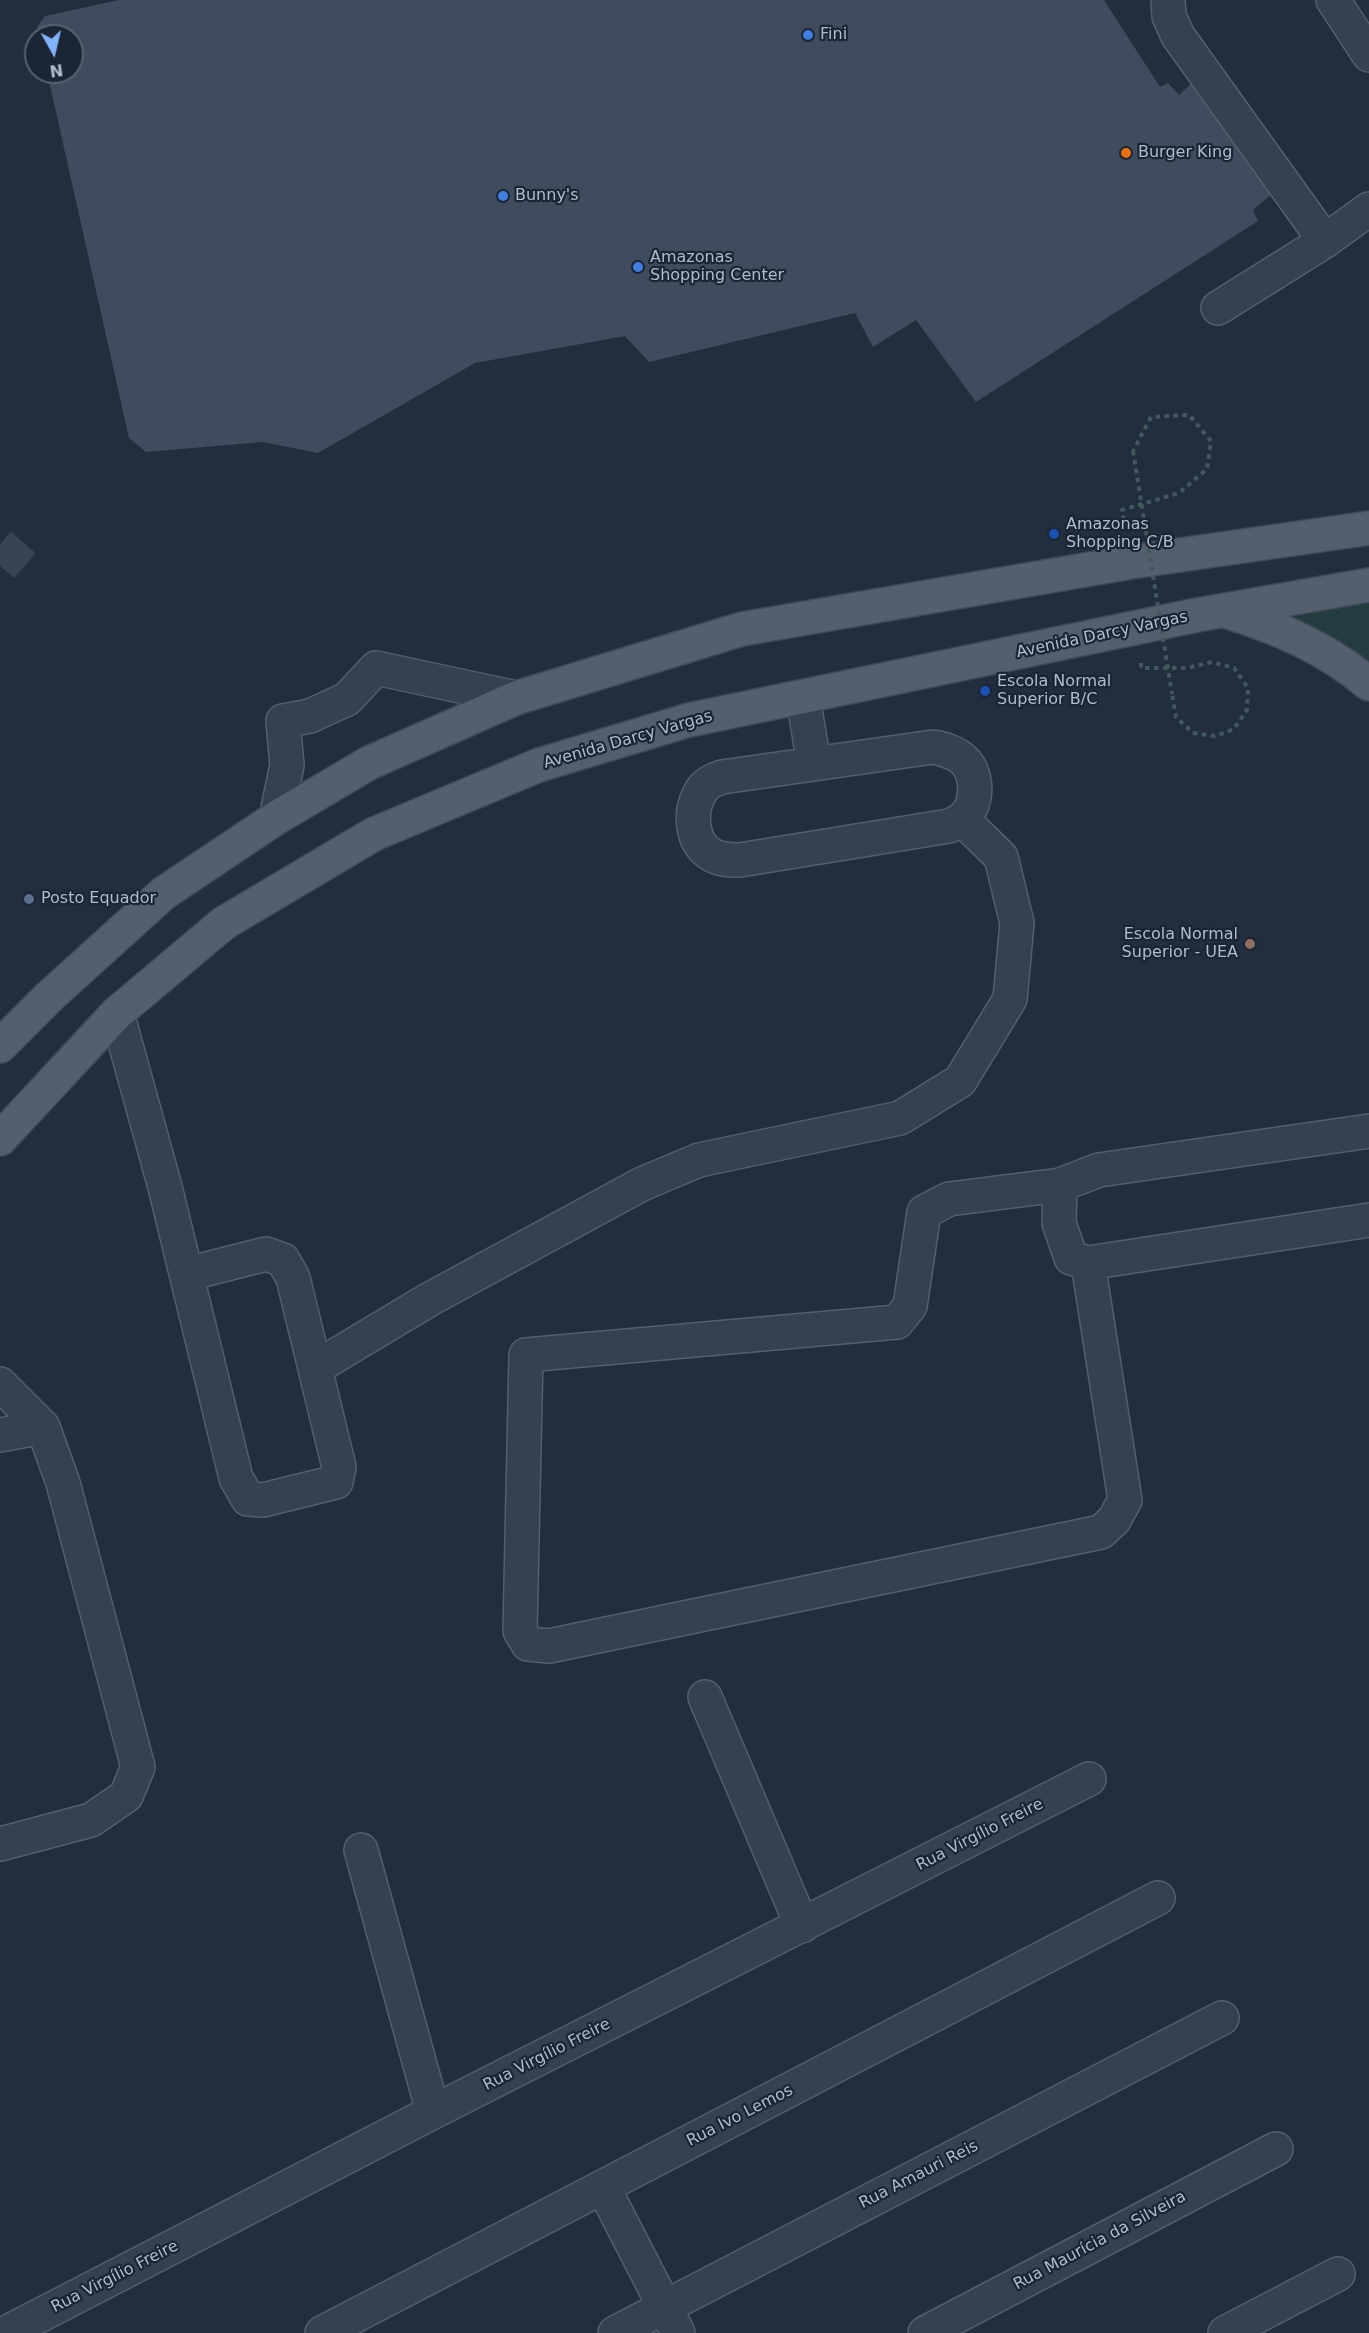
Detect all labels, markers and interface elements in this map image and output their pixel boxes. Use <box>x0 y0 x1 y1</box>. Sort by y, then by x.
north arrow <box>24 24 84 84</box>
place label: Fini <box>820 25 847 45</box>
marker: Fini <box>801 28 815 42</box>
text: N <box>48 60 64 81</box>
place label: Burger King <box>1138 143 1232 163</box>
marker: Burger King <box>1119 146 1133 160</box>
place label: Bunny's <box>515 186 579 206</box>
marker: Bunny's <box>496 189 510 203</box>
place label: Amazonas Shopping Center <box>650 248 784 286</box>
marker: Amazonas Shopping Center <box>631 260 645 274</box>
place label: Amazonas Shopping C/B <box>1066 515 1174 553</box>
marker: Amazonas Shopping C/B <box>1047 527 1061 541</box>
street label: Avenida Darcy Vargas <box>1015 607 1189 663</box>
place label: Escola Normal Superior B/C <box>997 672 1111 710</box>
marker: Escola Normal Superior B/C <box>978 684 992 698</box>
street label: Avenida Darcy Vargas <box>541 707 715 773</box>
place label: Posto Equador <box>41 889 156 909</box>
marker: Posto Equador <box>22 892 36 906</box>
place label: Escola Normal Superior - UEA <box>1122 925 1238 963</box>
marker: Escola Normal Superior - UEA <box>1243 937 1257 951</box>
street label: Rua Virgílio Freire <box>913 1795 1047 1875</box>
street label: Rua Virgílio Freire <box>480 2015 614 2095</box>
street label: Rua Ivo Lemos <box>684 2081 796 2151</box>
street label: Rua Amauri Reis <box>856 2137 982 2213</box>
street label: Rua Maurícia da Silveira <box>1010 2187 1190 2295</box>
street label: Rua Virgílio Freire <box>48 2237 182 2317</box>

